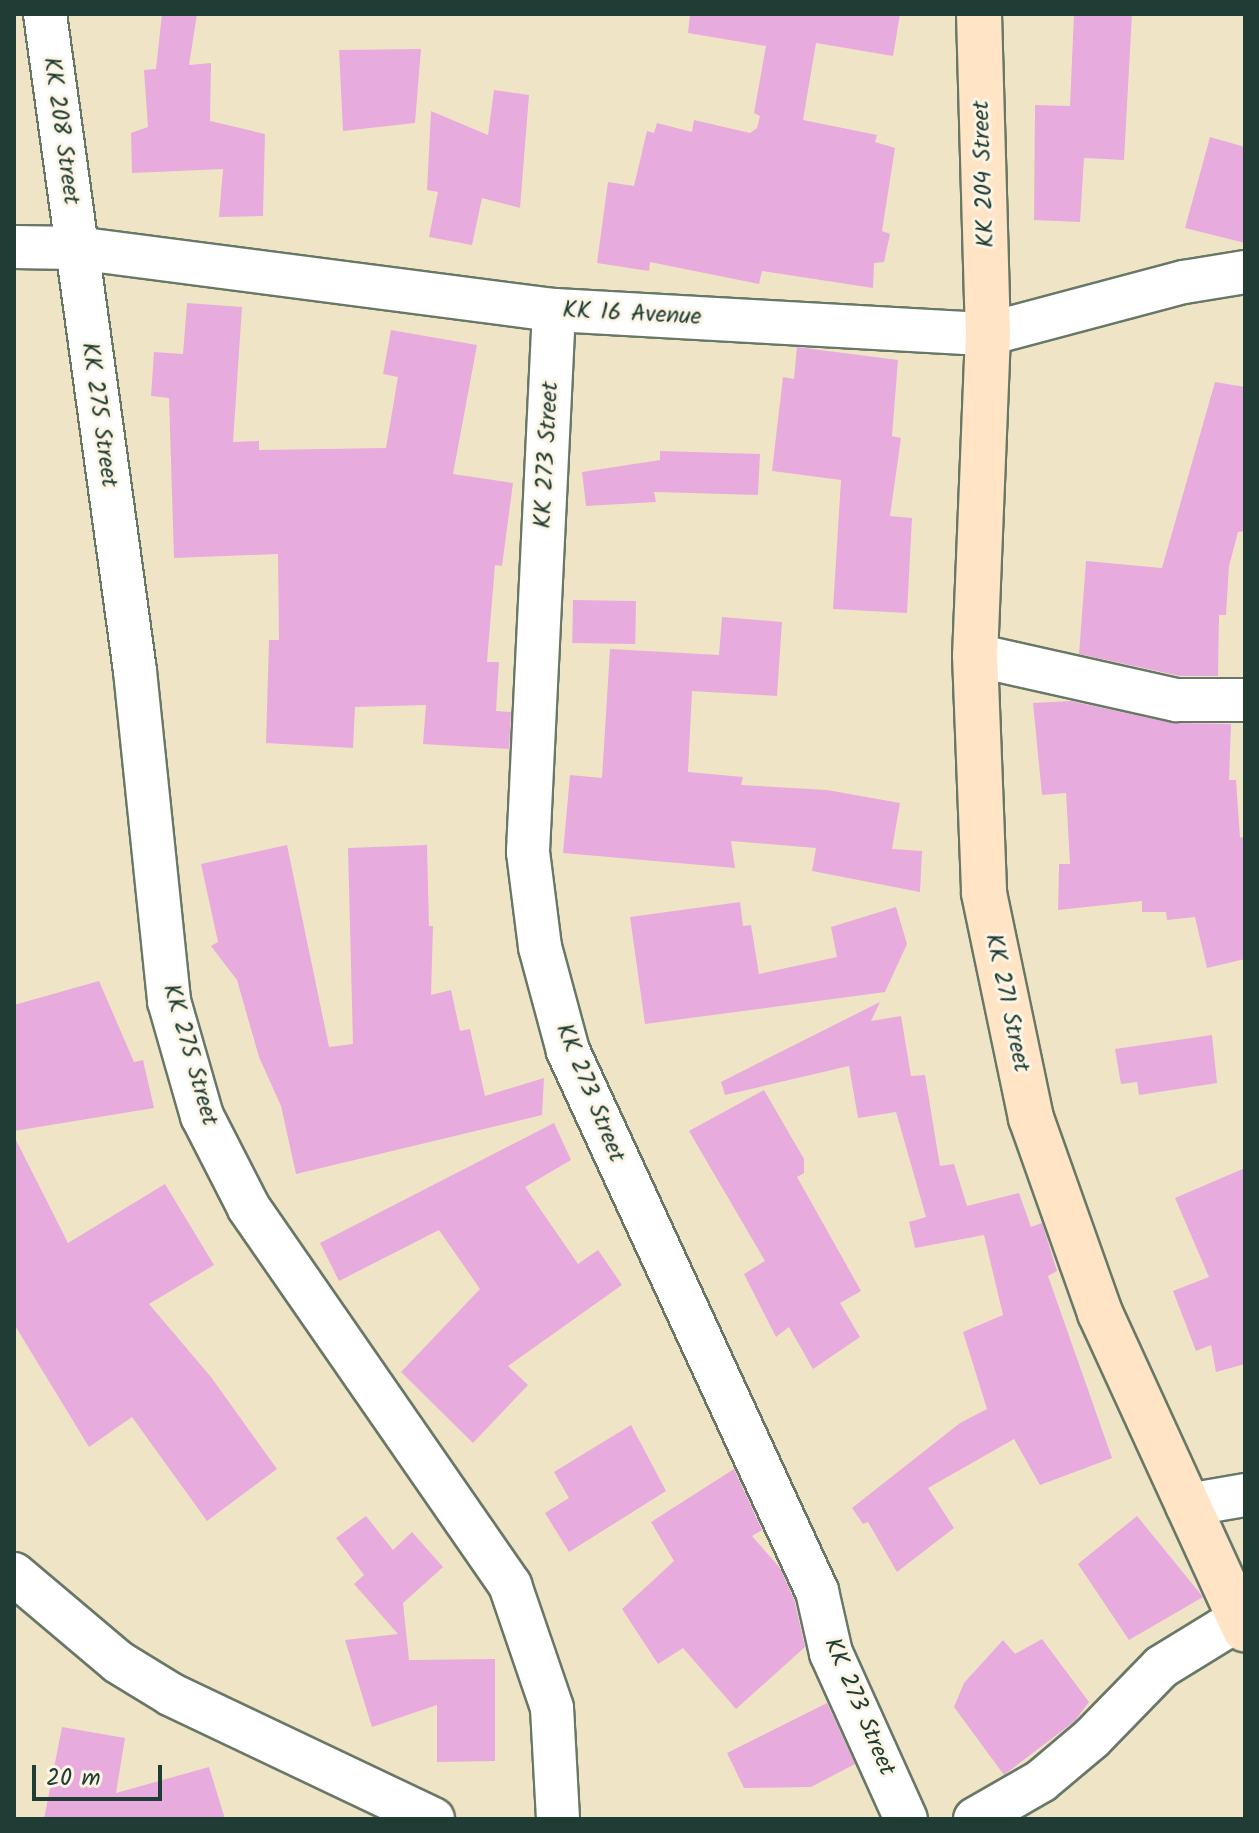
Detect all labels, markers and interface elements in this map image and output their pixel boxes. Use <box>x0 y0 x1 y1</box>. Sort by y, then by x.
street label: KK 208 Street <box>36 55 86 207</box>
street label: KK 204 Street <box>967 100 1001 248</box>
street label: KK 16 Avenue <box>562 296 702 332</box>
street label: KK 275 Street <box>75 341 123 489</box>
street label: KK 273 Street <box>529 381 565 529</box>
street label: KK 271 Street <box>978 931 1036 1075</box>
street label: KK 275 Street <box>156 981 224 1129</box>
street label: KK 273 Street <box>549 1019 631 1167</box>
street label: KK 273 Street <box>817 1634 901 1780</box>
scale bar <box>36 1749 166 1799</box>
text: 20 m <box>46 1759 101 1798</box>

